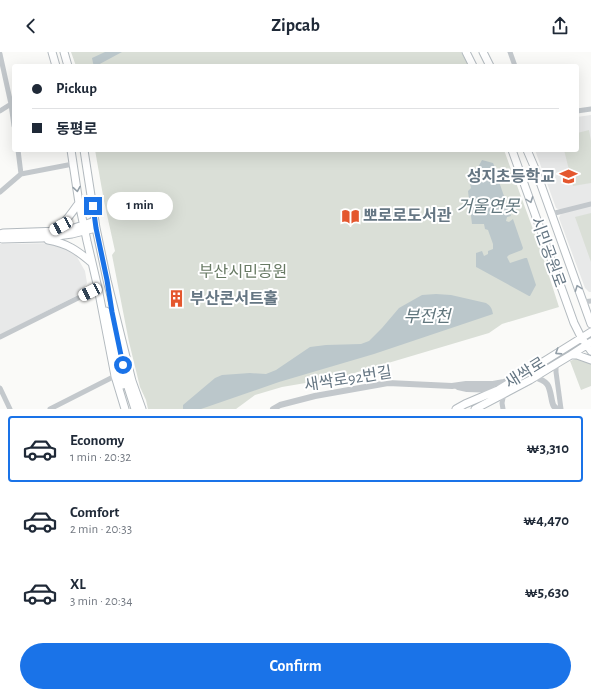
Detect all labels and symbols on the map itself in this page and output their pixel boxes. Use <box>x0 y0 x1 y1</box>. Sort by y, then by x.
place label: 성지초등학교 <box>467 167 555 185</box>
school or university icon: 성지초등학교 <box>558 167 578 187</box>
one-way arrow <box>72 185 81 192</box>
callout: 1 min <box>107 192 173 220</box>
one-way arrow <box>525 196 533 203</box>
route end <box>84 197 102 215</box>
water label: 거울연못 <box>457 197 521 215</box>
library icon: 뽀로로도서관 <box>340 206 360 226</box>
place label: 뽀로로도서관 <box>363 207 452 224</box>
car <box>48 215 74 237</box>
street label: 시민공원로 <box>528 215 568 290</box>
park label: 부산시민공원 <box>199 264 287 280</box>
car <box>77 281 103 303</box>
one-way arrow <box>574 284 582 291</box>
building icon: 부산콘서트홀 <box>167 289 187 309</box>
place label: 부산콘서트홀 <box>190 290 278 307</box>
water label: 부전천 <box>404 307 453 325</box>
one-way arrow <box>555 347 562 355</box>
street label: 새싹로 <box>502 354 548 391</box>
route start <box>114 356 132 374</box>
street label: 새싹로92번길 <box>303 364 393 394</box>

